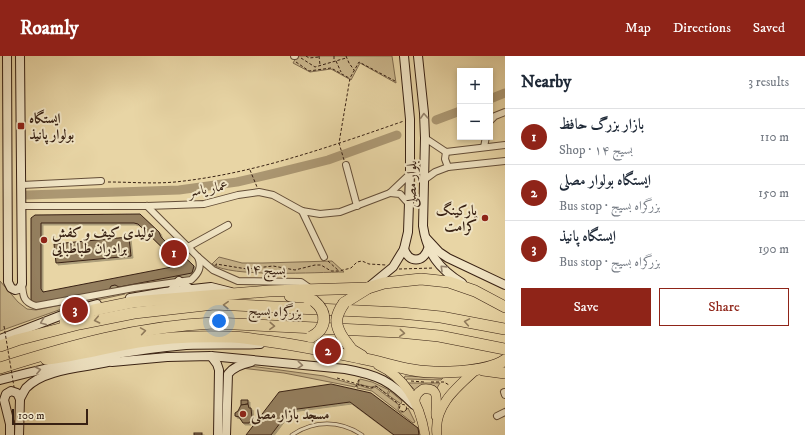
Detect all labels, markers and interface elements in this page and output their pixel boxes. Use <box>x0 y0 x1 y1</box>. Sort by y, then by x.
text: Roamly <box>20 17 79 40</box>
text: Map <box>625 19 651 37</box>
text: Directions <box>673 19 731 37</box>
text: Saved <box>753 19 785 37</box>
map controls <box>457 68 493 140</box>
button: + <box>457 68 493 104</box>
text: Nearby <box>521 71 571 93</box>
text: 3 results <box>748 74 789 90</box>
button: − <box>457 104 493 140</box>
place label: ایستگاه بولوار پانیذ <box>29 109 74 145</box>
one-way arrow <box>419 113 428 119</box>
text: بازار بزرگ حافظ <box>559 115 644 134</box>
marker: ایستگاه بولوار پانیذ <box>16 121 26 131</box>
text: 1 <box>532 129 536 145</box>
text: 110 m <box>760 129 789 145</box>
text: Shop · بسیج ۱۴ <box>559 142 633 158</box>
street label: بلوار مصلی <box>403 160 421 208</box>
text: ایستگاه بولوار مصلی <box>559 171 651 190</box>
street label: عمار یاسر <box>185 177 230 202</box>
text: 2 <box>531 185 537 201</box>
text: 150 m <box>758 185 789 201</box>
text: Bus stop · بزرگراه بسیج <box>559 198 660 214</box>
place label: پارکینگ کرامت <box>436 201 478 236</box>
marker: پارکینگ کرامت <box>480 213 490 223</box>
place label: تولیدی کیف و کفش برادران طباطبایی <box>51 224 154 258</box>
text: ایستگاه پانیذ <box>559 227 616 246</box>
marker: تولیدی کیف و کفش برادران طباطبایی <box>39 235 49 245</box>
pin: 1 <box>161 238 187 268</box>
text: 3 <box>532 241 536 257</box>
text: 190 m <box>758 241 789 257</box>
text: Bus stop · بزرگراه بسیج <box>559 254 660 270</box>
street label: بسیج ۱۴ <box>244 260 286 283</box>
one-way arrow <box>440 266 448 273</box>
button: Save <box>521 288 651 326</box>
button: Share <box>659 288 789 326</box>
pin: 3 <box>62 295 88 325</box>
one-way arrow <box>223 300 229 309</box>
street label: بزرگراه بسیج <box>248 301 303 325</box>
your location <box>209 311 229 331</box>
one-way arrow <box>94 316 100 324</box>
one-way arrow <box>40 317 47 325</box>
one-way arrow <box>464 318 470 326</box>
one-way arrow <box>269 322 275 330</box>
one-way arrow <box>140 327 146 336</box>
one-way arrow <box>399 328 405 337</box>
pin: 2 <box>315 336 341 366</box>
one-way arrow <box>297 361 303 370</box>
one-way arrow <box>35 367 41 375</box>
place label: مسجد بازار مصلی <box>250 406 329 425</box>
scale bar <box>12 407 88 426</box>
text: 100 m <box>18 409 44 423</box>
marker: مسجد بازار مصلی <box>238 409 248 419</box>

